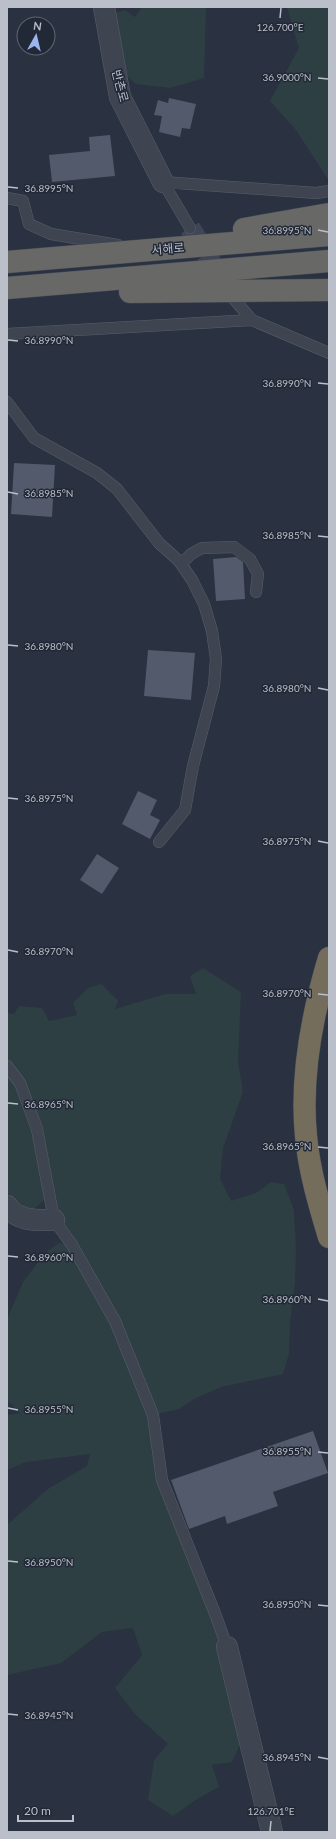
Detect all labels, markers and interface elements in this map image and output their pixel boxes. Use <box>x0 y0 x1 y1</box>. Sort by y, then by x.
north arrow <box>16 16 56 56</box>
text: N <box>32 19 43 33</box>
text: 126.700°E <box>256 21 304 33</box>
street label: 반촌로 <box>109 68 132 104</box>
text: 36.9000°N <box>263 71 311 83</box>
text: 36.8995°N <box>25 182 73 194</box>
text: 36.8995°N <box>263 224 311 236</box>
street label: 서해로 <box>151 240 185 257</box>
text: 36.8990°N <box>25 334 73 346</box>
text: 36.8990°N <box>263 377 311 389</box>
text: 36.8985°N <box>25 487 73 499</box>
text: 36.8985°N <box>263 529 311 541</box>
text: 36.8980°N <box>25 640 73 652</box>
text: 36.8980°N <box>263 682 311 694</box>
text: 36.8975°N <box>25 792 73 804</box>
text: 36.8975°N <box>263 835 311 847</box>
text: 36.8970°N <box>25 945 73 957</box>
text: 36.8970°N <box>263 987 311 999</box>
text: 36.8965°N <box>25 1098 73 1110</box>
text: 36.8965°N <box>263 1140 311 1152</box>
text: 36.8960°N <box>25 1251 73 1263</box>
text: 36.8960°N <box>263 1293 311 1305</box>
text: 36.8955°N <box>25 1403 73 1415</box>
text: 36.8955°N <box>263 1445 311 1457</box>
text: 36.8950°N <box>25 1556 73 1568</box>
text: 36.8950°N <box>263 1598 311 1610</box>
text: 36.8945°N <box>25 1709 73 1721</box>
text: 36.8945°N <box>263 1751 311 1763</box>
scale bar <box>18 1797 73 1823</box>
text: 20 m <box>24 1803 51 1818</box>
text: 126.701°E <box>247 1805 295 1817</box>

